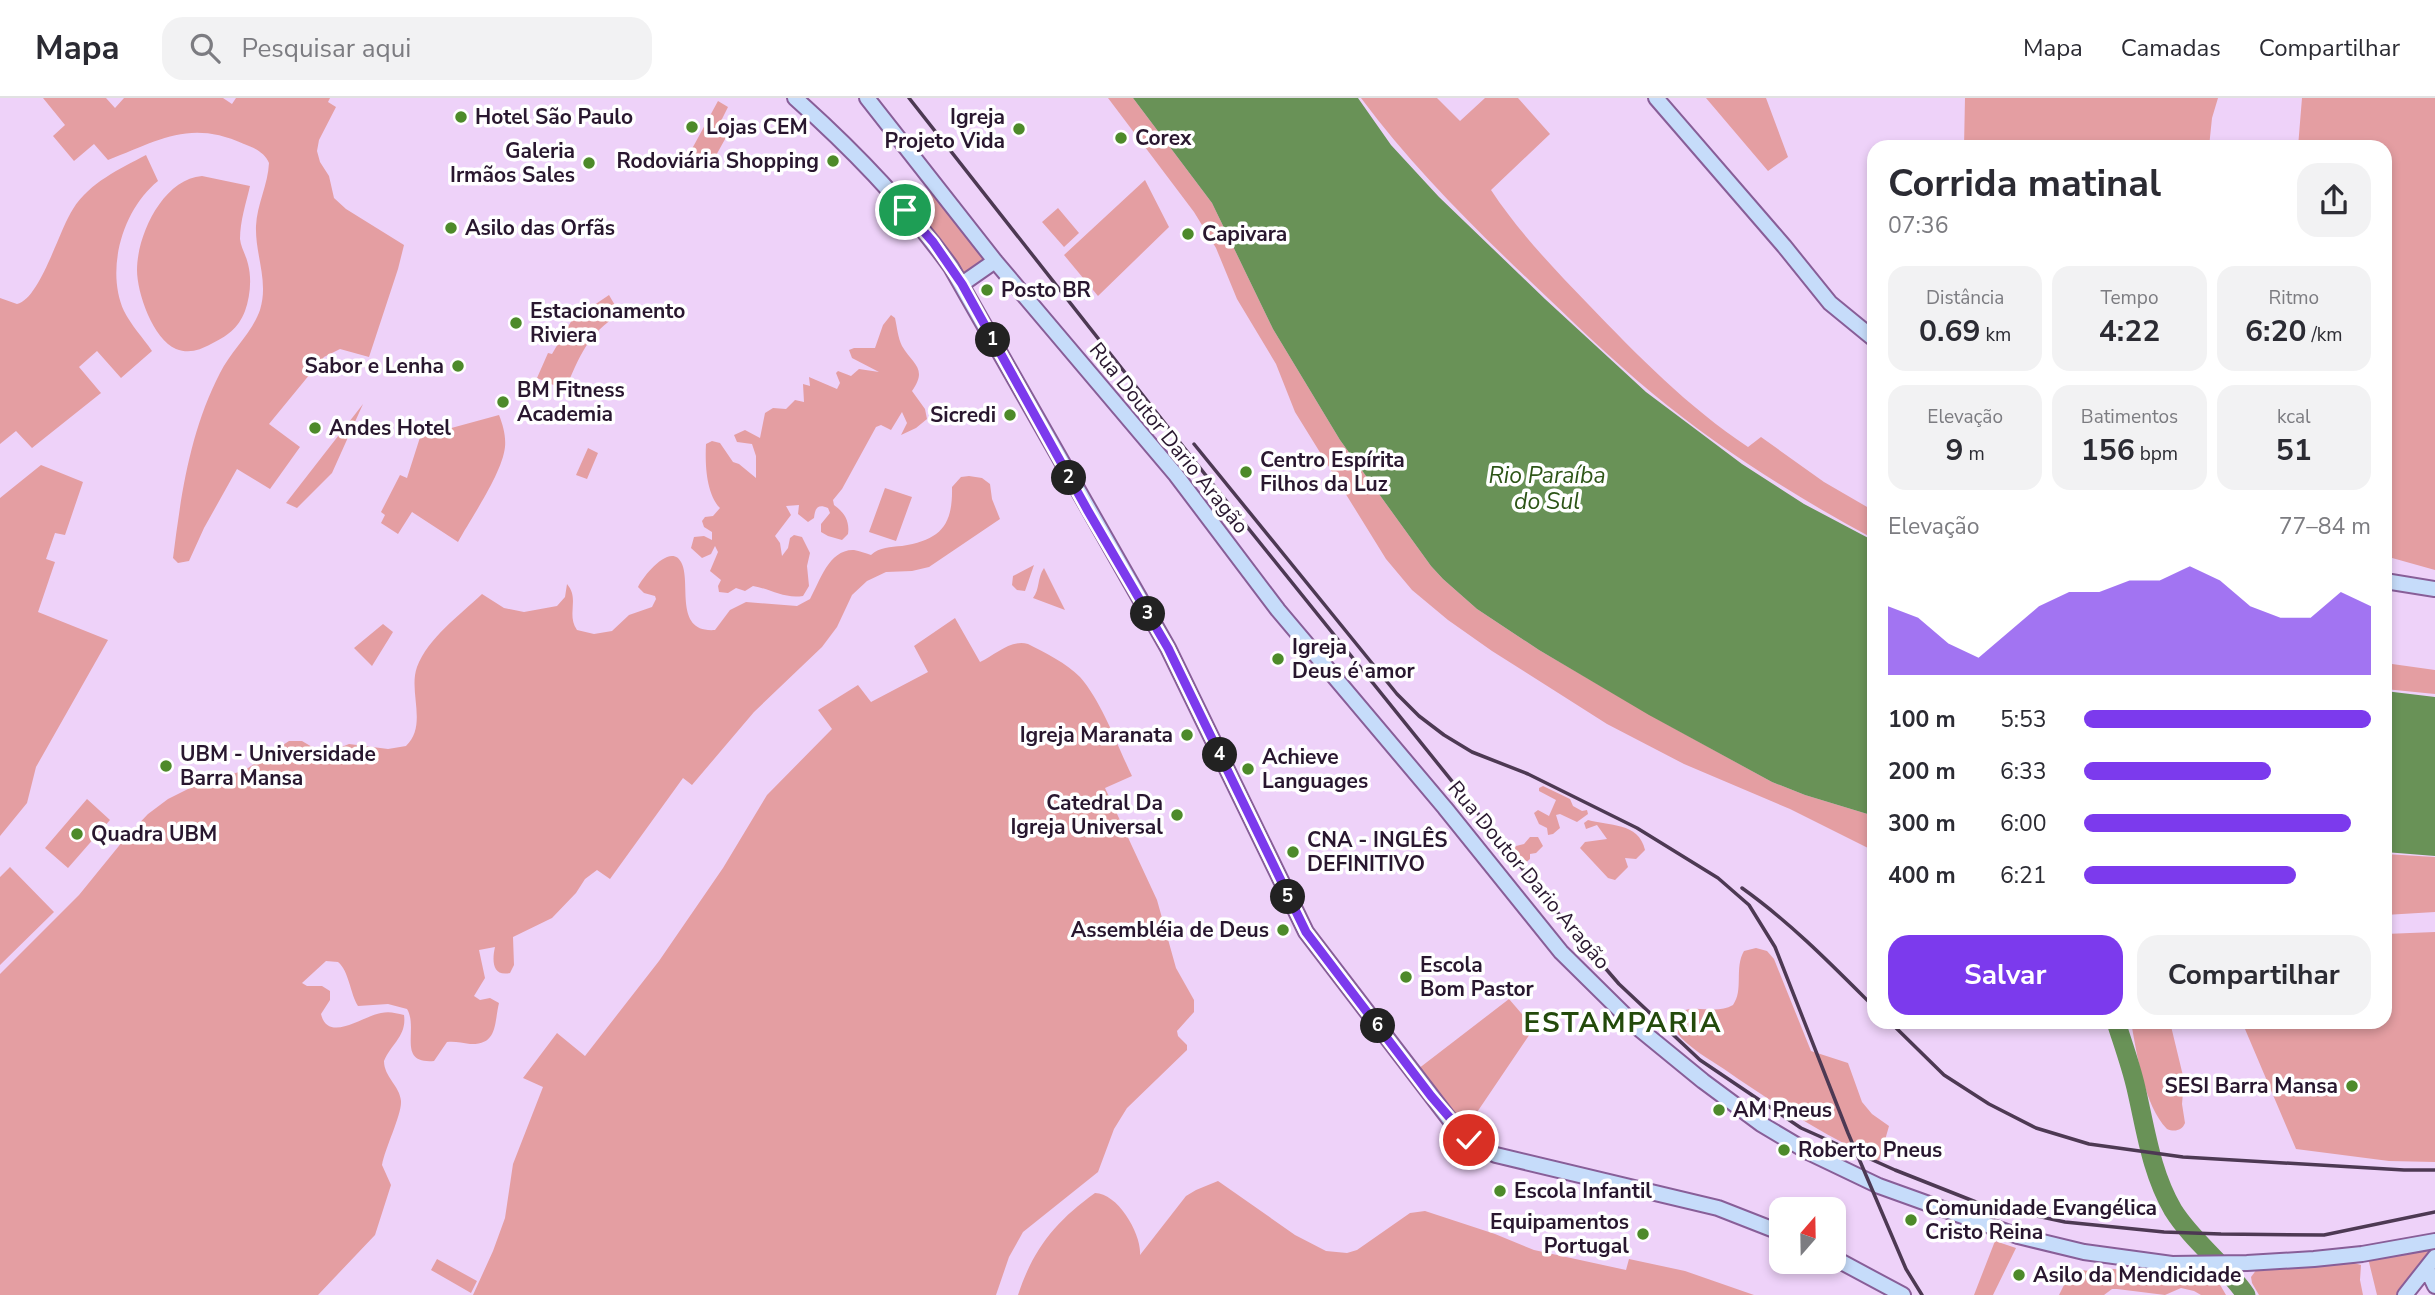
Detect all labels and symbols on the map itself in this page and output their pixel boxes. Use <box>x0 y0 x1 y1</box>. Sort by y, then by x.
place label: Hotel São Paulo <box>475 103 633 131</box>
place label: Igreja Projeto Vida <box>884 103 1005 155</box>
marker: Hotel São Paulo <box>453 109 469 125</box>
place label: Lojas CEM <box>706 113 808 141</box>
marker: Lojas CEM <box>684 119 700 135</box>
marker: Igreja Projeto Vida <box>1011 121 1027 137</box>
place label: Corex <box>1135 124 1192 152</box>
marker: Corex <box>1113 130 1129 146</box>
place label: Galeria Irmãos Sales <box>450 137 575 189</box>
place label: Rodoviária Shopping <box>616 147 819 175</box>
marker: Rodoviária Shopping <box>825 153 841 169</box>
marker: Galeria Irmãos Sales <box>581 155 597 171</box>
pin <box>875 180 935 240</box>
place label: Asilo das Orfãs <box>465 214 615 242</box>
marker: Asilo das Orfãs <box>443 220 459 236</box>
place label: Capivara <box>1202 220 1287 248</box>
marker: Capivara <box>1180 226 1196 242</box>
place label: Posto BR <box>1001 276 1092 304</box>
marker: Posto BR <box>979 282 995 298</box>
place label: Estacionamento Riviera <box>530 297 685 349</box>
marker: Estacionamento Riviera <box>508 315 524 331</box>
pin: 1 <box>976 322 1010 358</box>
street label: Rua Doutor Dario Aragão <box>1083 337 1255 539</box>
place label: Sabor e Lenha <box>304 352 444 380</box>
marker: Sabor e Lenha <box>450 358 466 374</box>
place label: BM Fitness Academia <box>517 376 625 428</box>
marker: BM Fitness Academia <box>495 394 511 410</box>
place label: Sicredi <box>930 401 996 429</box>
marker: Sicredi <box>1002 407 1018 423</box>
place label: Andes Hotel <box>329 414 451 442</box>
marker: Andes Hotel <box>307 420 323 436</box>
place label: Centro Espírita Filhos da Luz <box>1260 446 1405 498</box>
pin: 2 <box>1052 460 1086 496</box>
water label: Rio Paraíba do Sul <box>1488 460 1606 517</box>
marker: Centro Espírita Filhos da Luz <box>1238 464 1254 480</box>
pin: 3 <box>1130 596 1166 632</box>
place label: Igreja Deus é amor <box>1292 633 1416 685</box>
marker: Igreja Deus é amor <box>1270 651 1286 667</box>
place label: Igreja Maranata <box>1020 721 1173 749</box>
marker: Igreja Maranata <box>1179 727 1195 743</box>
pin: 4 <box>1202 738 1238 772</box>
place label: UBM - Universidade Barra Mansa <box>180 740 376 792</box>
place label: Achieve Languages <box>1262 743 1368 795</box>
marker: UBM - Universidade Barra Mansa <box>158 758 174 774</box>
marker: Achieve Languages <box>1240 761 1256 777</box>
street label: Rua Doutor Dario Aragão <box>1442 775 1616 975</box>
place label: Catedral Da Igreja Universal <box>1010 789 1163 841</box>
marker: Catedral Da Igreja Universal <box>1169 807 1185 823</box>
place label: Quadra UBM <box>91 820 217 848</box>
marker: Quadra UBM <box>69 826 85 842</box>
place label: CNA - INGLÊS DEFINITIVO <box>1307 826 1448 878</box>
marker: CNA - INGLÊS DEFINITIVO <box>1285 844 1301 860</box>
pin: 5 <box>1270 880 1306 914</box>
place label: Assembléia de Deus <box>1071 916 1269 944</box>
marker: Assembléia de Deus <box>1275 922 1291 938</box>
place label: Escola Bom Pastor <box>1420 951 1535 1003</box>
marker: Escola Bom Pastor <box>1398 969 1414 985</box>
district label: ESTAMPARIA <box>1524 1004 1722 1042</box>
pin: 6 <box>1360 1009 1396 1044</box>
place label: SESI Barra Mansa <box>2164 1072 2338 1100</box>
marker: SESI Barra Mansa <box>2344 1078 2360 1094</box>
place label: AM Pneus <box>1733 1096 1832 1124</box>
marker: AM Pneus <box>1711 1102 1727 1118</box>
pin <box>1439 1110 1499 1170</box>
place label: Roberto Pneus <box>1798 1136 1942 1164</box>
marker: Roberto Pneus <box>1776 1142 1792 1158</box>
place label: Escola Infantil <box>1514 1177 1652 1205</box>
marker: Escola Infantil <box>1492 1183 1508 1199</box>
place label: Comunidade Evangélica Cristo Reina <box>1925 1194 2157 1246</box>
north arrow <box>1769 1197 1846 1274</box>
place label: Equipamentos Portugal <box>1490 1208 1629 1260</box>
marker: Comunidade Evangélica Cristo Reina <box>1903 1212 1919 1228</box>
marker: Equipamentos Portugal <box>1635 1226 1651 1242</box>
place label: Asilo da Mendicidade <box>2033 1261 2241 1289</box>
marker: Asilo da Mendicidade <box>2011 1267 2027 1283</box>

